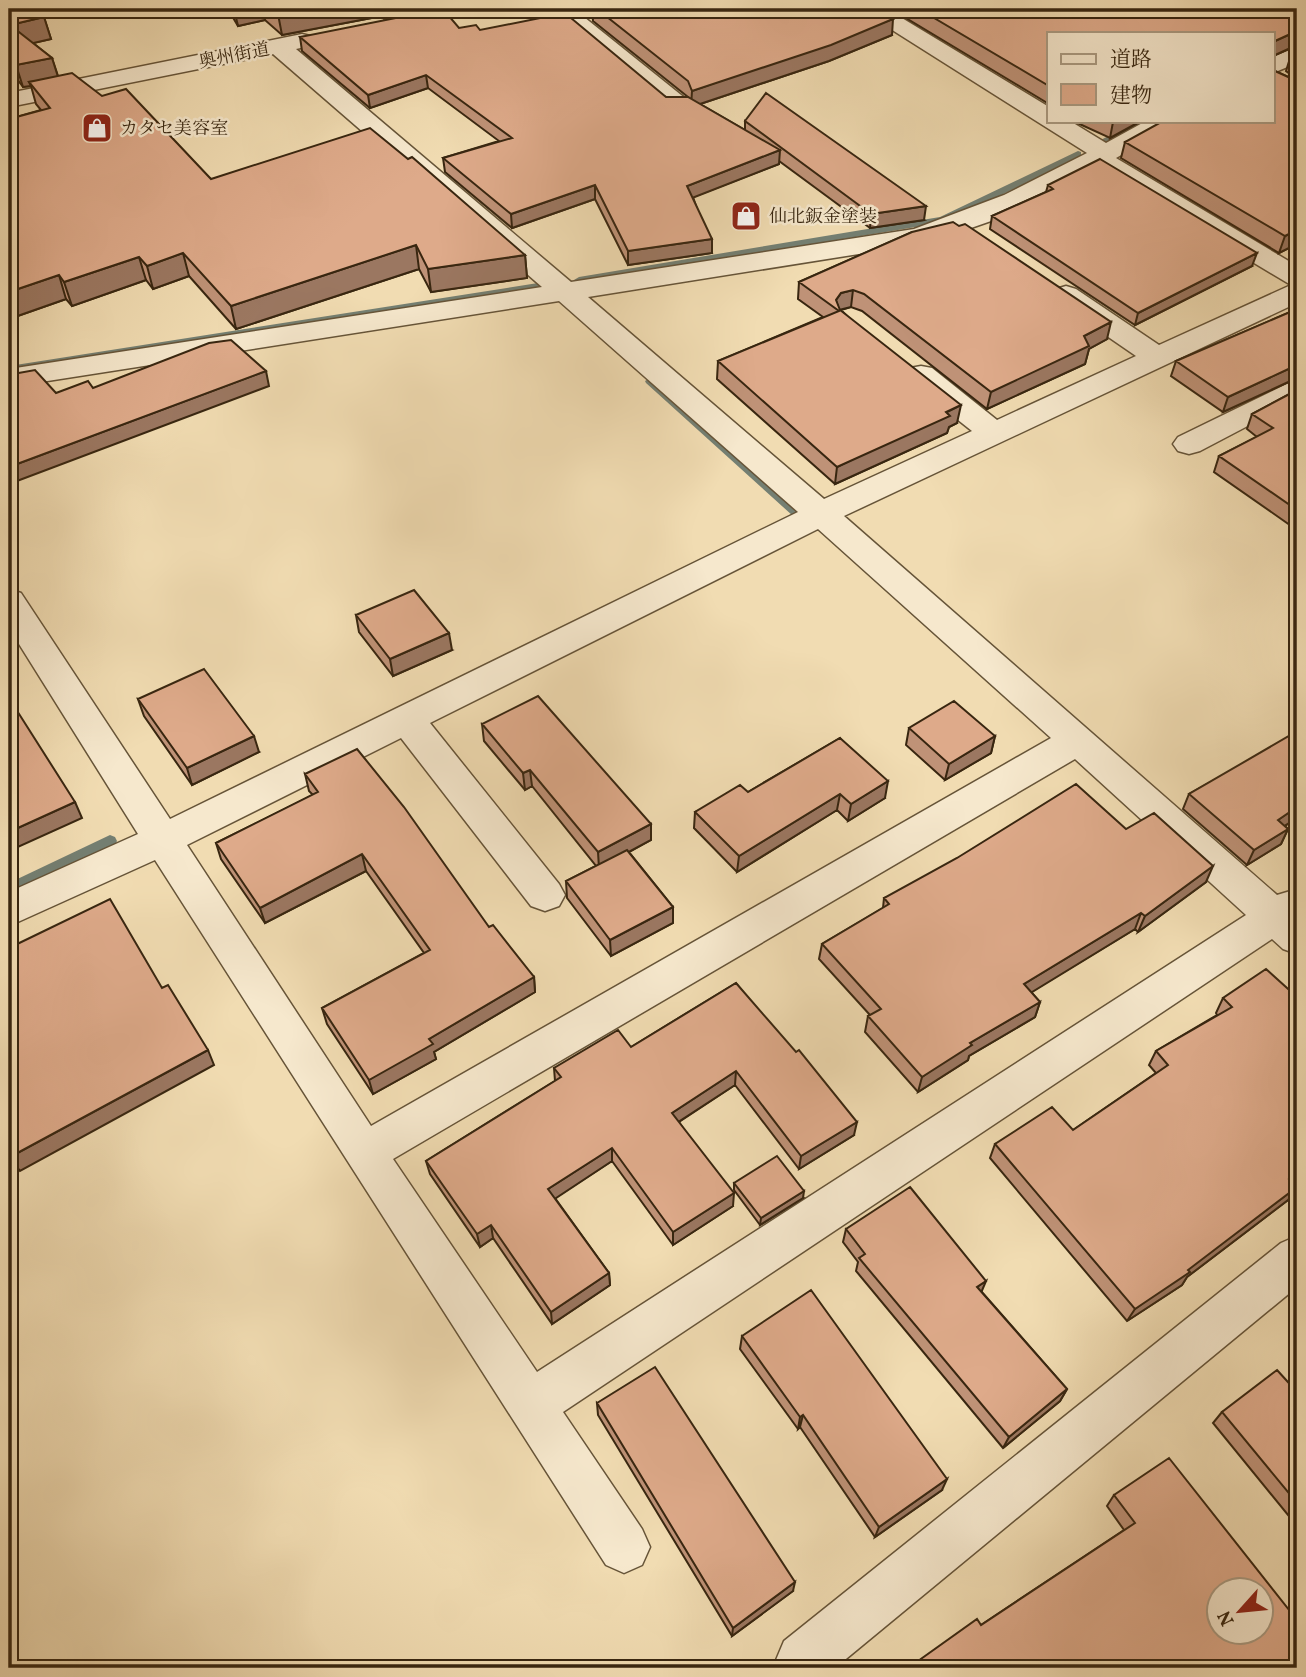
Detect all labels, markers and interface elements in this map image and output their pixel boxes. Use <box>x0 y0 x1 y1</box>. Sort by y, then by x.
legend <box>1047 32 1274 122</box>
street label: 奥州街道 <box>197 37 272 76</box>
text: 道路 <box>1110 46 1152 75</box>
text: 建物 <box>1110 82 1152 111</box>
shop icon: カタセ美容室 <box>80 111 114 145</box>
place label: カタセ美容室 <box>120 117 228 142</box>
shop icon: 仙北鈑金塗装 <box>729 199 763 233</box>
place label: 仙北鈑金塗装 <box>769 205 877 230</box>
north arrow <box>1204 1576 1274 1646</box>
text: N <box>1212 1606 1241 1630</box>

